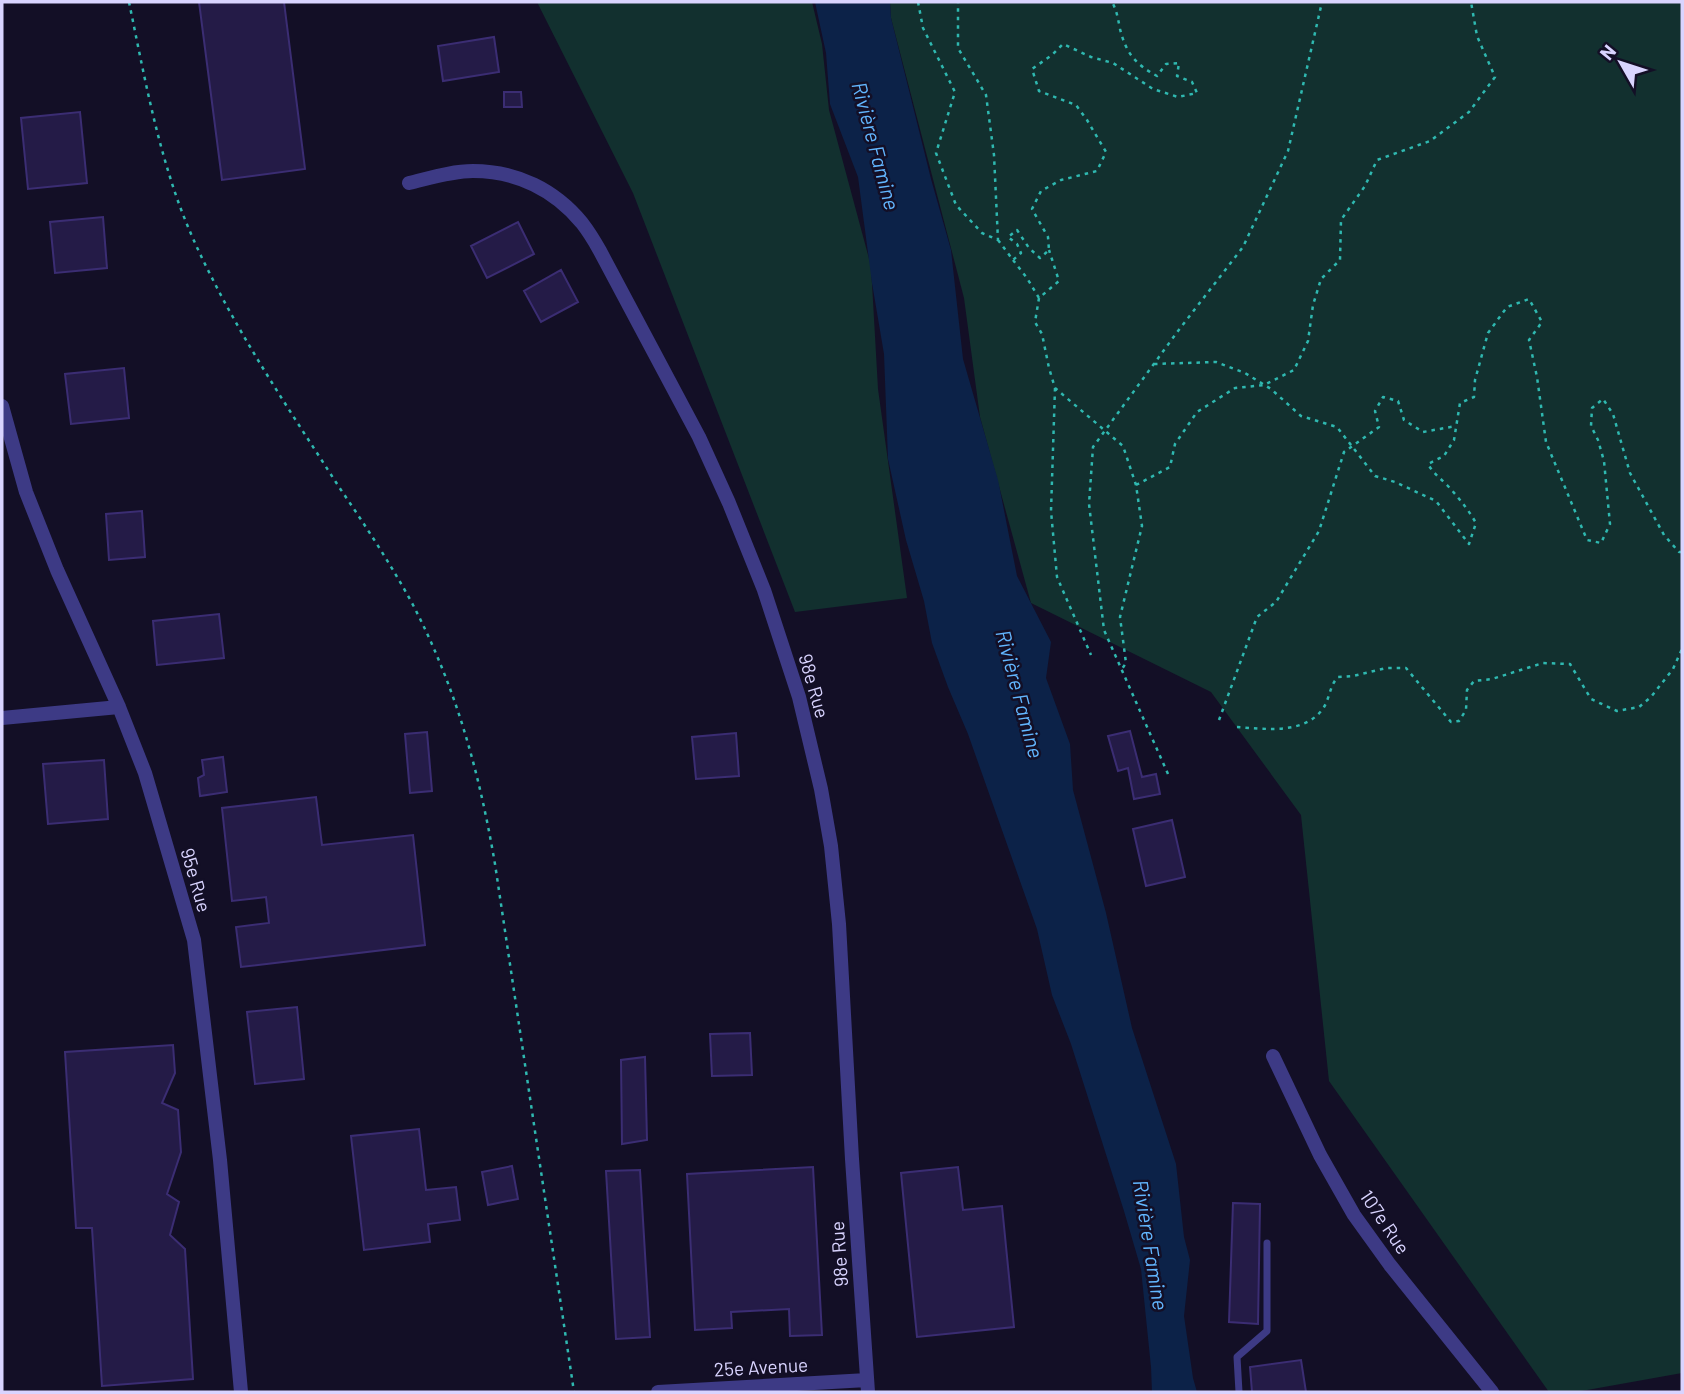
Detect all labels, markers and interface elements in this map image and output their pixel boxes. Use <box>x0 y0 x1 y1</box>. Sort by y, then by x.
north arrow <box>1586 28 1656 98</box>
text: N <box>1594 40 1620 64</box>
water label: Rivière Famine <box>847 79 906 212</box>
water label: Rivière Famine <box>991 627 1050 760</box>
street label: 98e Rue <box>794 651 835 721</box>
street label: 95e Rue <box>176 845 217 915</box>
water label: Rivière Famine <box>1129 1178 1174 1312</box>
street label: 107e Rue <box>1356 1185 1415 1258</box>
street label: 98e Rue <box>825 1220 852 1288</box>
street label: 25e Avenue <box>713 1353 809 1380</box>

